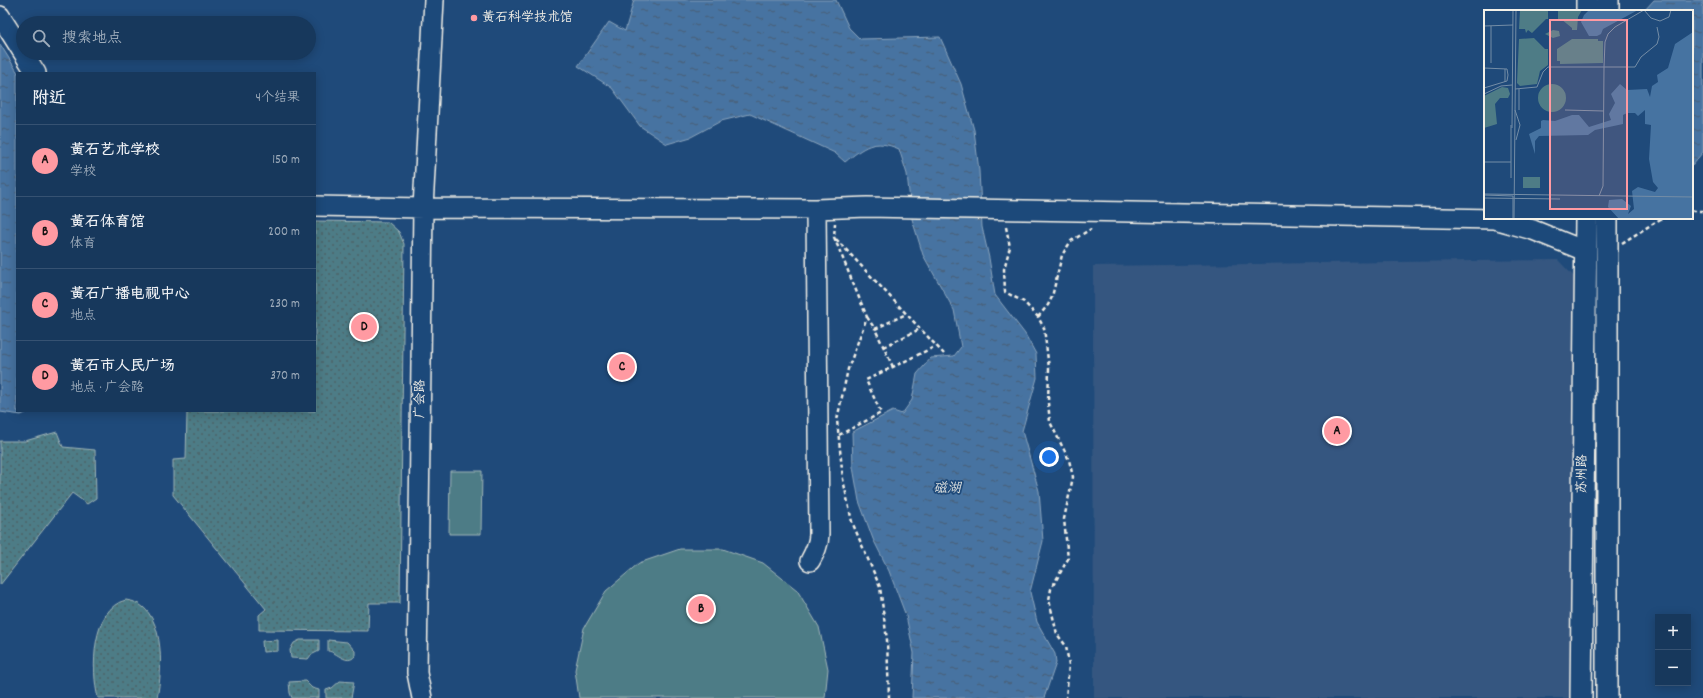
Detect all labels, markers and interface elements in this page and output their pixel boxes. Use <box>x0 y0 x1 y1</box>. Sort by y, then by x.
place label: 黄石科学技术馆 <box>482 9 573 28</box>
inset map <box>1484 10 1693 219</box>
marker: 黄石科学技术馆 <box>469 13 479 23</box>
search box <box>16 16 316 60</box>
icon: search <box>30 27 52 49</box>
text: 搜索地点 <box>62 28 122 50</box>
text: 附近 <box>32 88 66 112</box>
text: 4个结果 <box>256 89 300 108</box>
text: 黄石艺术学校 <box>70 140 160 162</box>
text: A <box>41 151 49 170</box>
text: 150 m <box>272 151 300 170</box>
text: 学校 <box>70 163 96 182</box>
text: 黄石体育馆 <box>70 212 145 234</box>
text: B <box>42 223 48 242</box>
text: 200 m <box>268 223 300 242</box>
text: 体育 <box>70 235 96 254</box>
text: 黄石广播电视中心 <box>70 284 190 306</box>
text: C <box>42 295 48 314</box>
text: 230 m <box>270 295 300 314</box>
text: 地点 <box>70 307 96 326</box>
pin: D <box>351 312 377 342</box>
pin: C <box>609 352 635 382</box>
text: 黄石市人民广场 <box>70 356 175 378</box>
text: D <box>42 367 48 386</box>
text: 370 m <box>270 367 300 386</box>
text: 地点 · 广会路 <box>70 379 144 398</box>
street label: 广会路 <box>411 379 431 419</box>
pin: A <box>1324 416 1350 446</box>
your location <box>1039 447 1059 467</box>
street label: 苏州路 <box>1573 454 1593 494</box>
water label: 磁湖 <box>933 479 963 499</box>
pin: B <box>688 594 714 624</box>
map controls <box>1655 614 1691 686</box>
button: + <box>1655 614 1691 650</box>
button: − <box>1655 650 1691 686</box>

